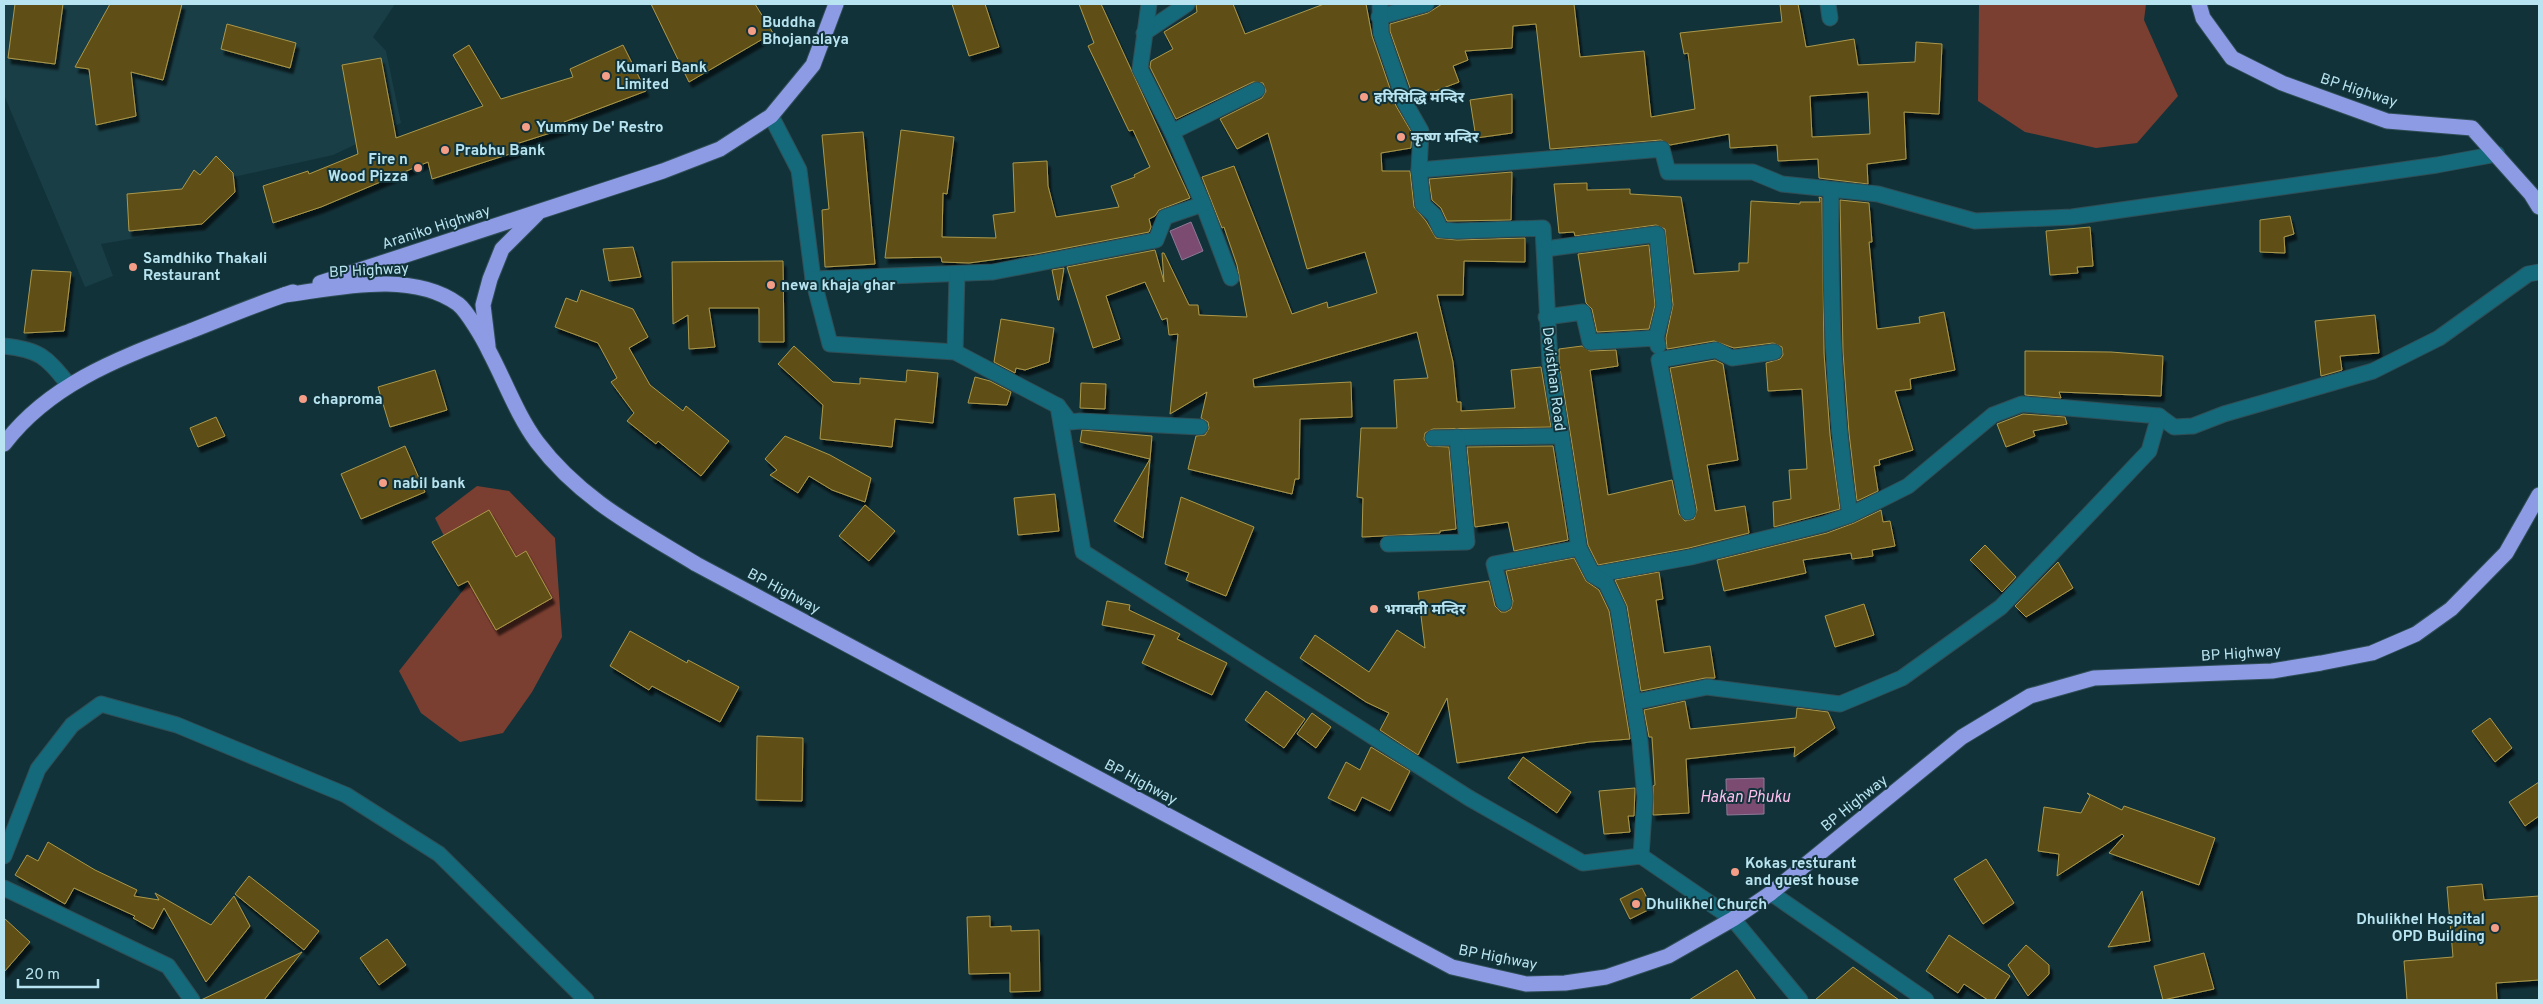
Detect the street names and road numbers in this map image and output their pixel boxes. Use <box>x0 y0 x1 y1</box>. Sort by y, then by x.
street label: BP Highway <box>2317 70 2400 113</box>
street label: Araniko Highway <box>380 202 493 255</box>
street label: BP Highway <box>329 260 410 283</box>
street label: Devisthan Road <box>1537 326 1568 432</box>
street label: BP Highway <box>743 565 823 620</box>
street label: BP Highway <box>2200 642 2282 667</box>
street label: BP Highway <box>1100 756 1180 811</box>
street label: BP Highway <box>1818 772 1892 837</box>
street label: BP Highway <box>1457 941 1539 975</box>

